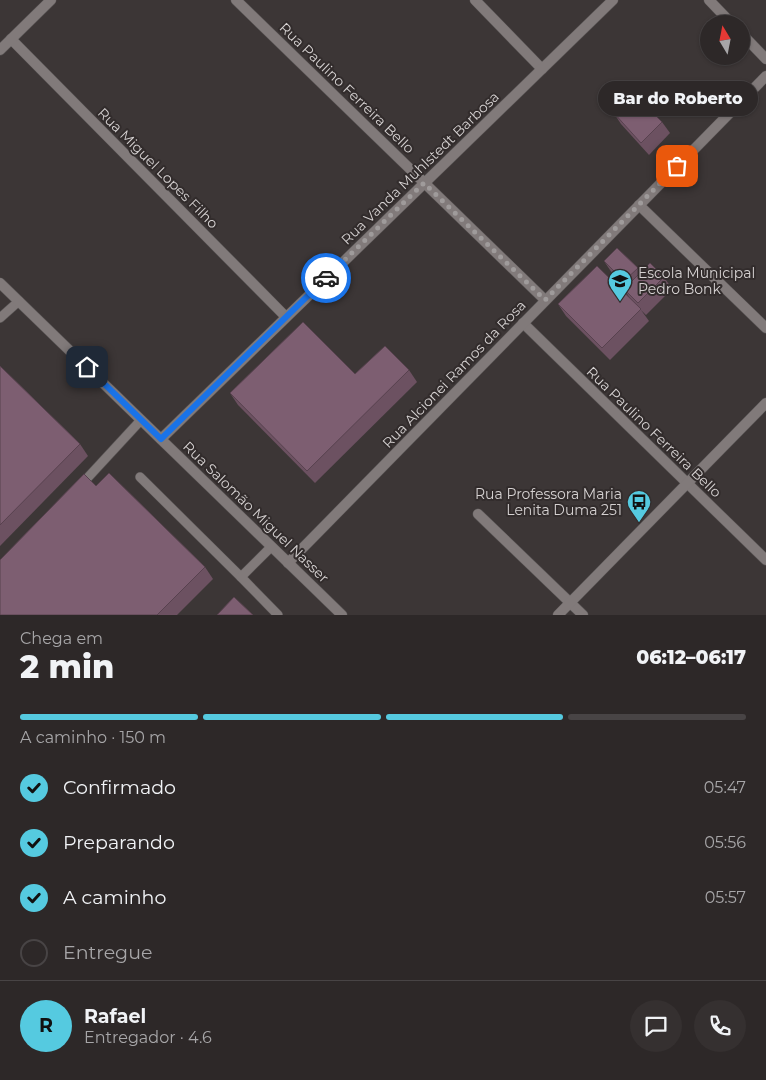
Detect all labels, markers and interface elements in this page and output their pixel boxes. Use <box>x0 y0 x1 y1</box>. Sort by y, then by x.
north arrow <box>700 15 750 65</box>
map controls <box>700 15 750 65</box>
street label: Rua Paulino Ferreira Bello <box>276 19 418 157</box>
callout: Bar do Roberto <box>597 81 757 116</box>
street label: Rua Vanda Muhlstedt Barbosa <box>337 88 503 248</box>
text: Bar do Roberto <box>613 89 743 108</box>
street label: Rua Miguel Lopes Filho <box>94 104 222 232</box>
pin <box>656 145 698 187</box>
icon: bag <box>663 152 691 180</box>
courier <box>301 253 351 303</box>
icon: car <box>312 264 340 292</box>
place label: Escola Municipal Pedro Bonk <box>638 264 755 298</box>
school or university icon: Escola Municipal Pedro Bonk <box>607 268 633 302</box>
street label: Rua Alcionei Ramos da Rosa <box>378 296 530 452</box>
pin <box>66 346 108 388</box>
icon: home <box>73 353 101 381</box>
street label: Rua Paulino Ferreira Bello <box>583 363 725 501</box>
street label: Rua Salomão Miguel Nasser <box>179 438 333 587</box>
place label: Rua Professora Maria Lenita Duma 251 <box>475 485 622 519</box>
bus stop icon: Rua Professora Maria Lenita Duma 251 <box>626 489 652 523</box>
text: Chega em <box>20 629 103 648</box>
text: 06:12–06:17 <box>636 646 746 669</box>
text: 2 min <box>20 647 114 686</box>
text: A caminho · 150 m <box>20 728 166 747</box>
icon: check <box>20 774 48 802</box>
text: Confirmado <box>63 776 176 799</box>
text: 05:47 <box>704 778 746 797</box>
icon: check <box>20 829 48 857</box>
text: Preparando <box>63 831 175 854</box>
text: 05:56 <box>704 833 746 852</box>
icon: check <box>20 884 48 912</box>
text: A caminho <box>63 886 166 909</box>
text: 05:57 <box>705 888 746 907</box>
text: Entregue <box>63 941 152 964</box>
button: chat <box>630 1000 682 1052</box>
button: phone <box>694 1000 746 1052</box>
text: Rafael <box>84 1005 146 1028</box>
text: R <box>39 1014 53 1037</box>
text: Entregador · 4.6 <box>84 1028 212 1047</box>

